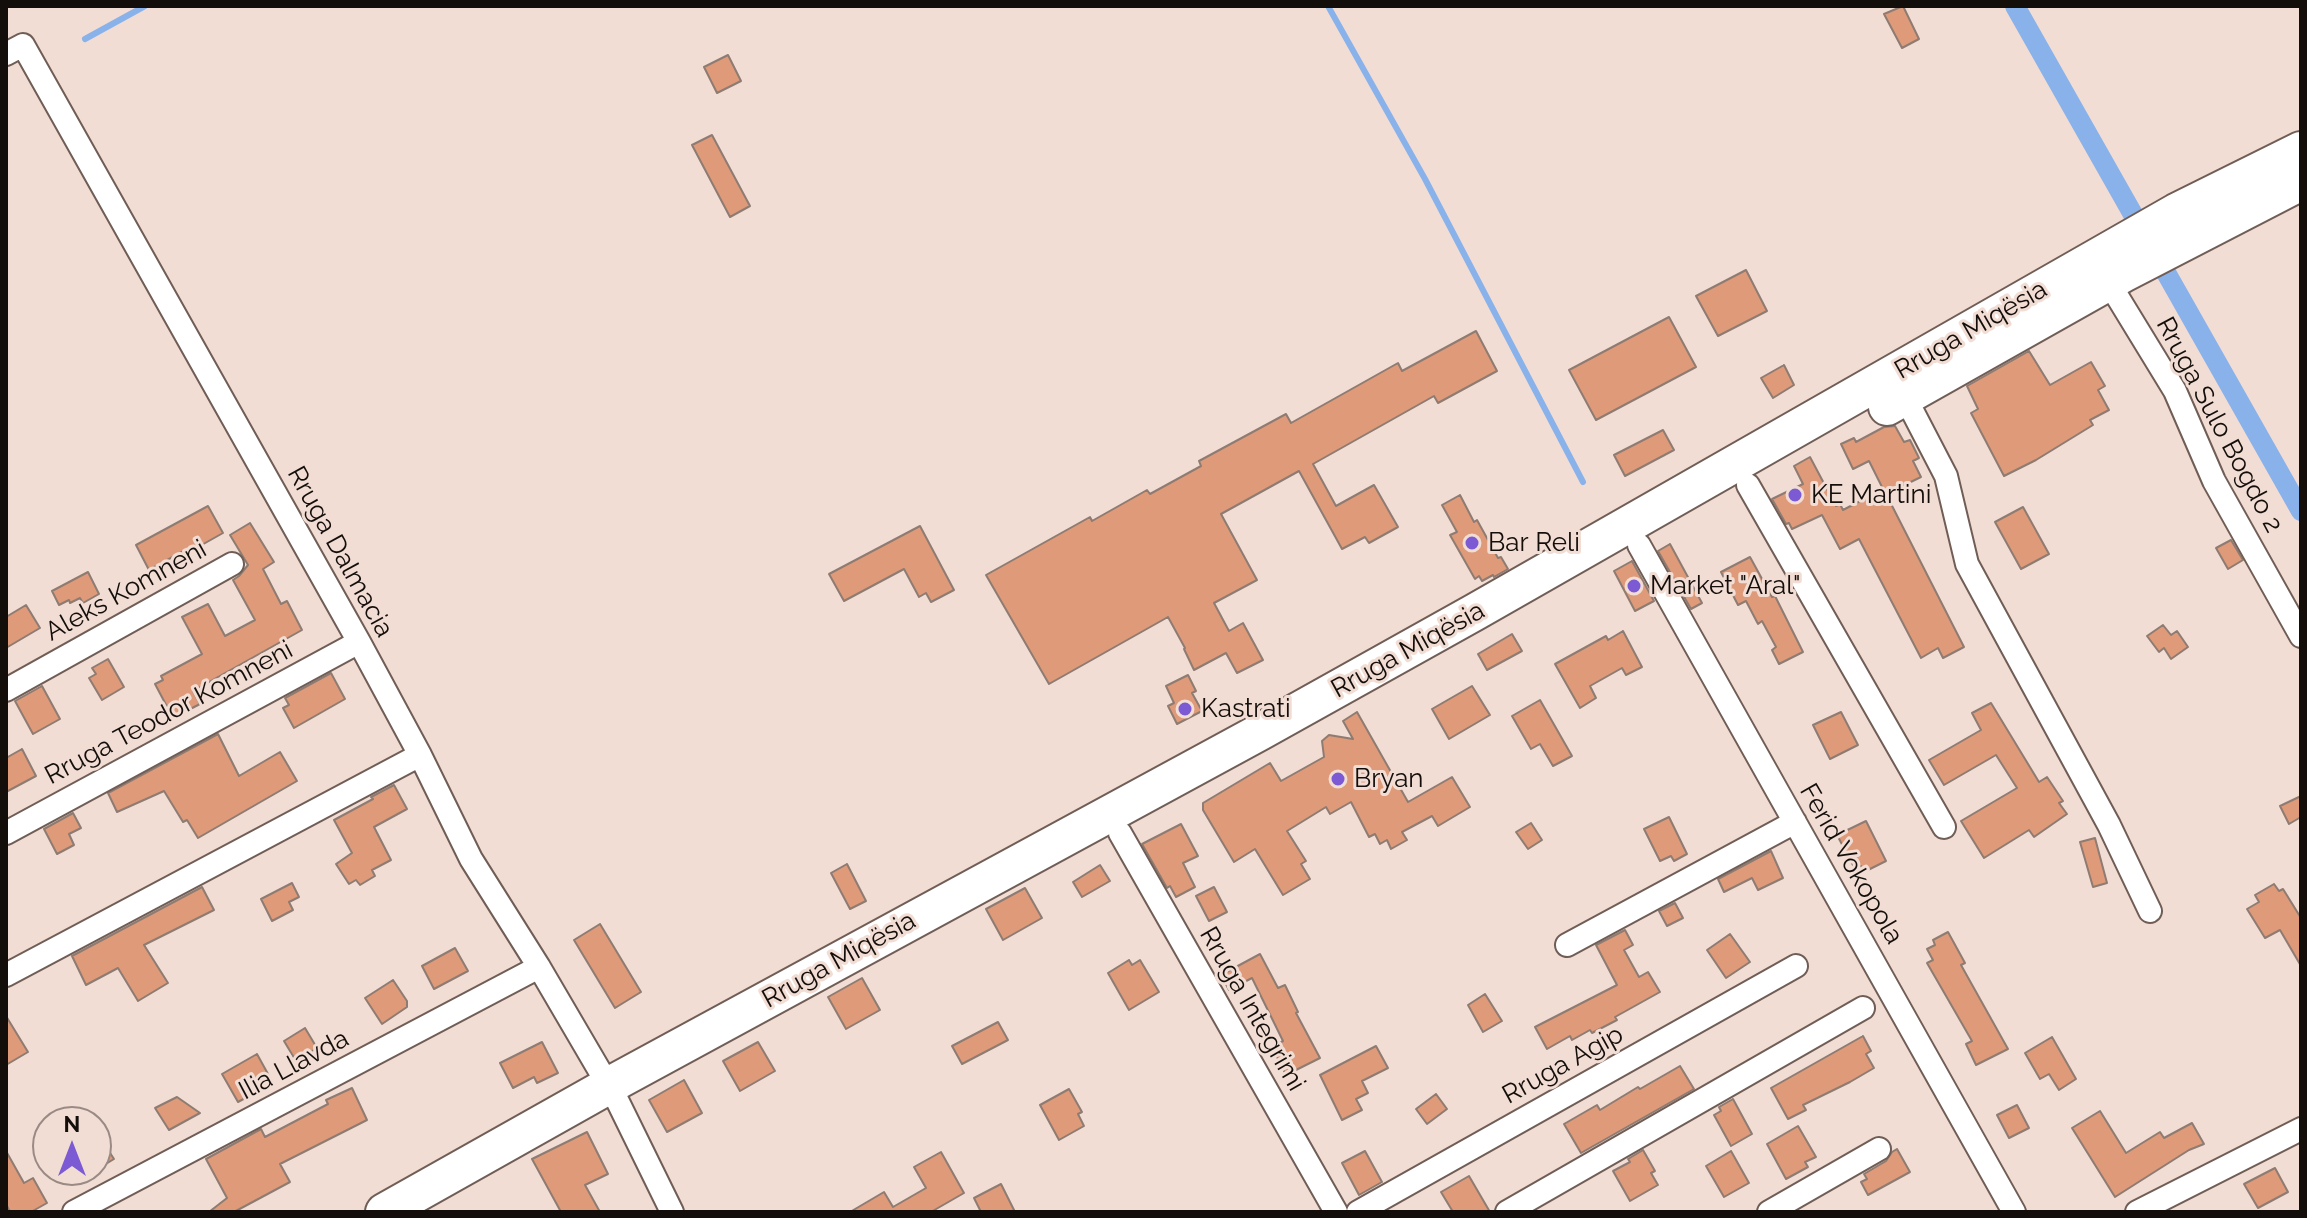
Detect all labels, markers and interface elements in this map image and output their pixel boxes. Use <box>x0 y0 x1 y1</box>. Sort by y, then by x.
street label: Rruga Miqësia <box>1889 274 2053 386</box>
street label: Rruga Sulo Bogdo 2 <box>2149 312 2289 538</box>
street label: Rruga Dalmacia <box>280 461 400 643</box>
place label: KE Martini <box>1811 479 1931 511</box>
marker: KE Martini <box>1786 486 1804 504</box>
place label: Bar Reli <box>1488 527 1580 559</box>
street label: Aleks Komneni <box>40 534 212 648</box>
marker: Bar Reli <box>1463 534 1481 552</box>
place label: Market "Aral" <box>1650 570 1801 602</box>
marker: Market "Aral" <box>1625 577 1643 595</box>
street label: Rruga Miqësia <box>1326 595 1490 705</box>
street label: Rruga Teodor Komneni <box>40 634 298 792</box>
place label: Kastrati <box>1201 693 1291 725</box>
marker: Kastrati <box>1176 700 1194 718</box>
place label: Bryan <box>1354 763 1424 795</box>
marker: Bryan <box>1329 770 1347 788</box>
street label: Ferid Vokopola <box>1792 778 1910 950</box>
street label: Rruga Miqësia <box>757 905 921 1015</box>
street label: Rruga Integrimi <box>1193 922 1311 1096</box>
street label: Rruga Agip <box>1497 1019 1629 1111</box>
street label: Ilia Llavda <box>234 1023 354 1107</box>
north arrow <box>32 1106 112 1186</box>
text: N <box>64 1111 80 1137</box>

